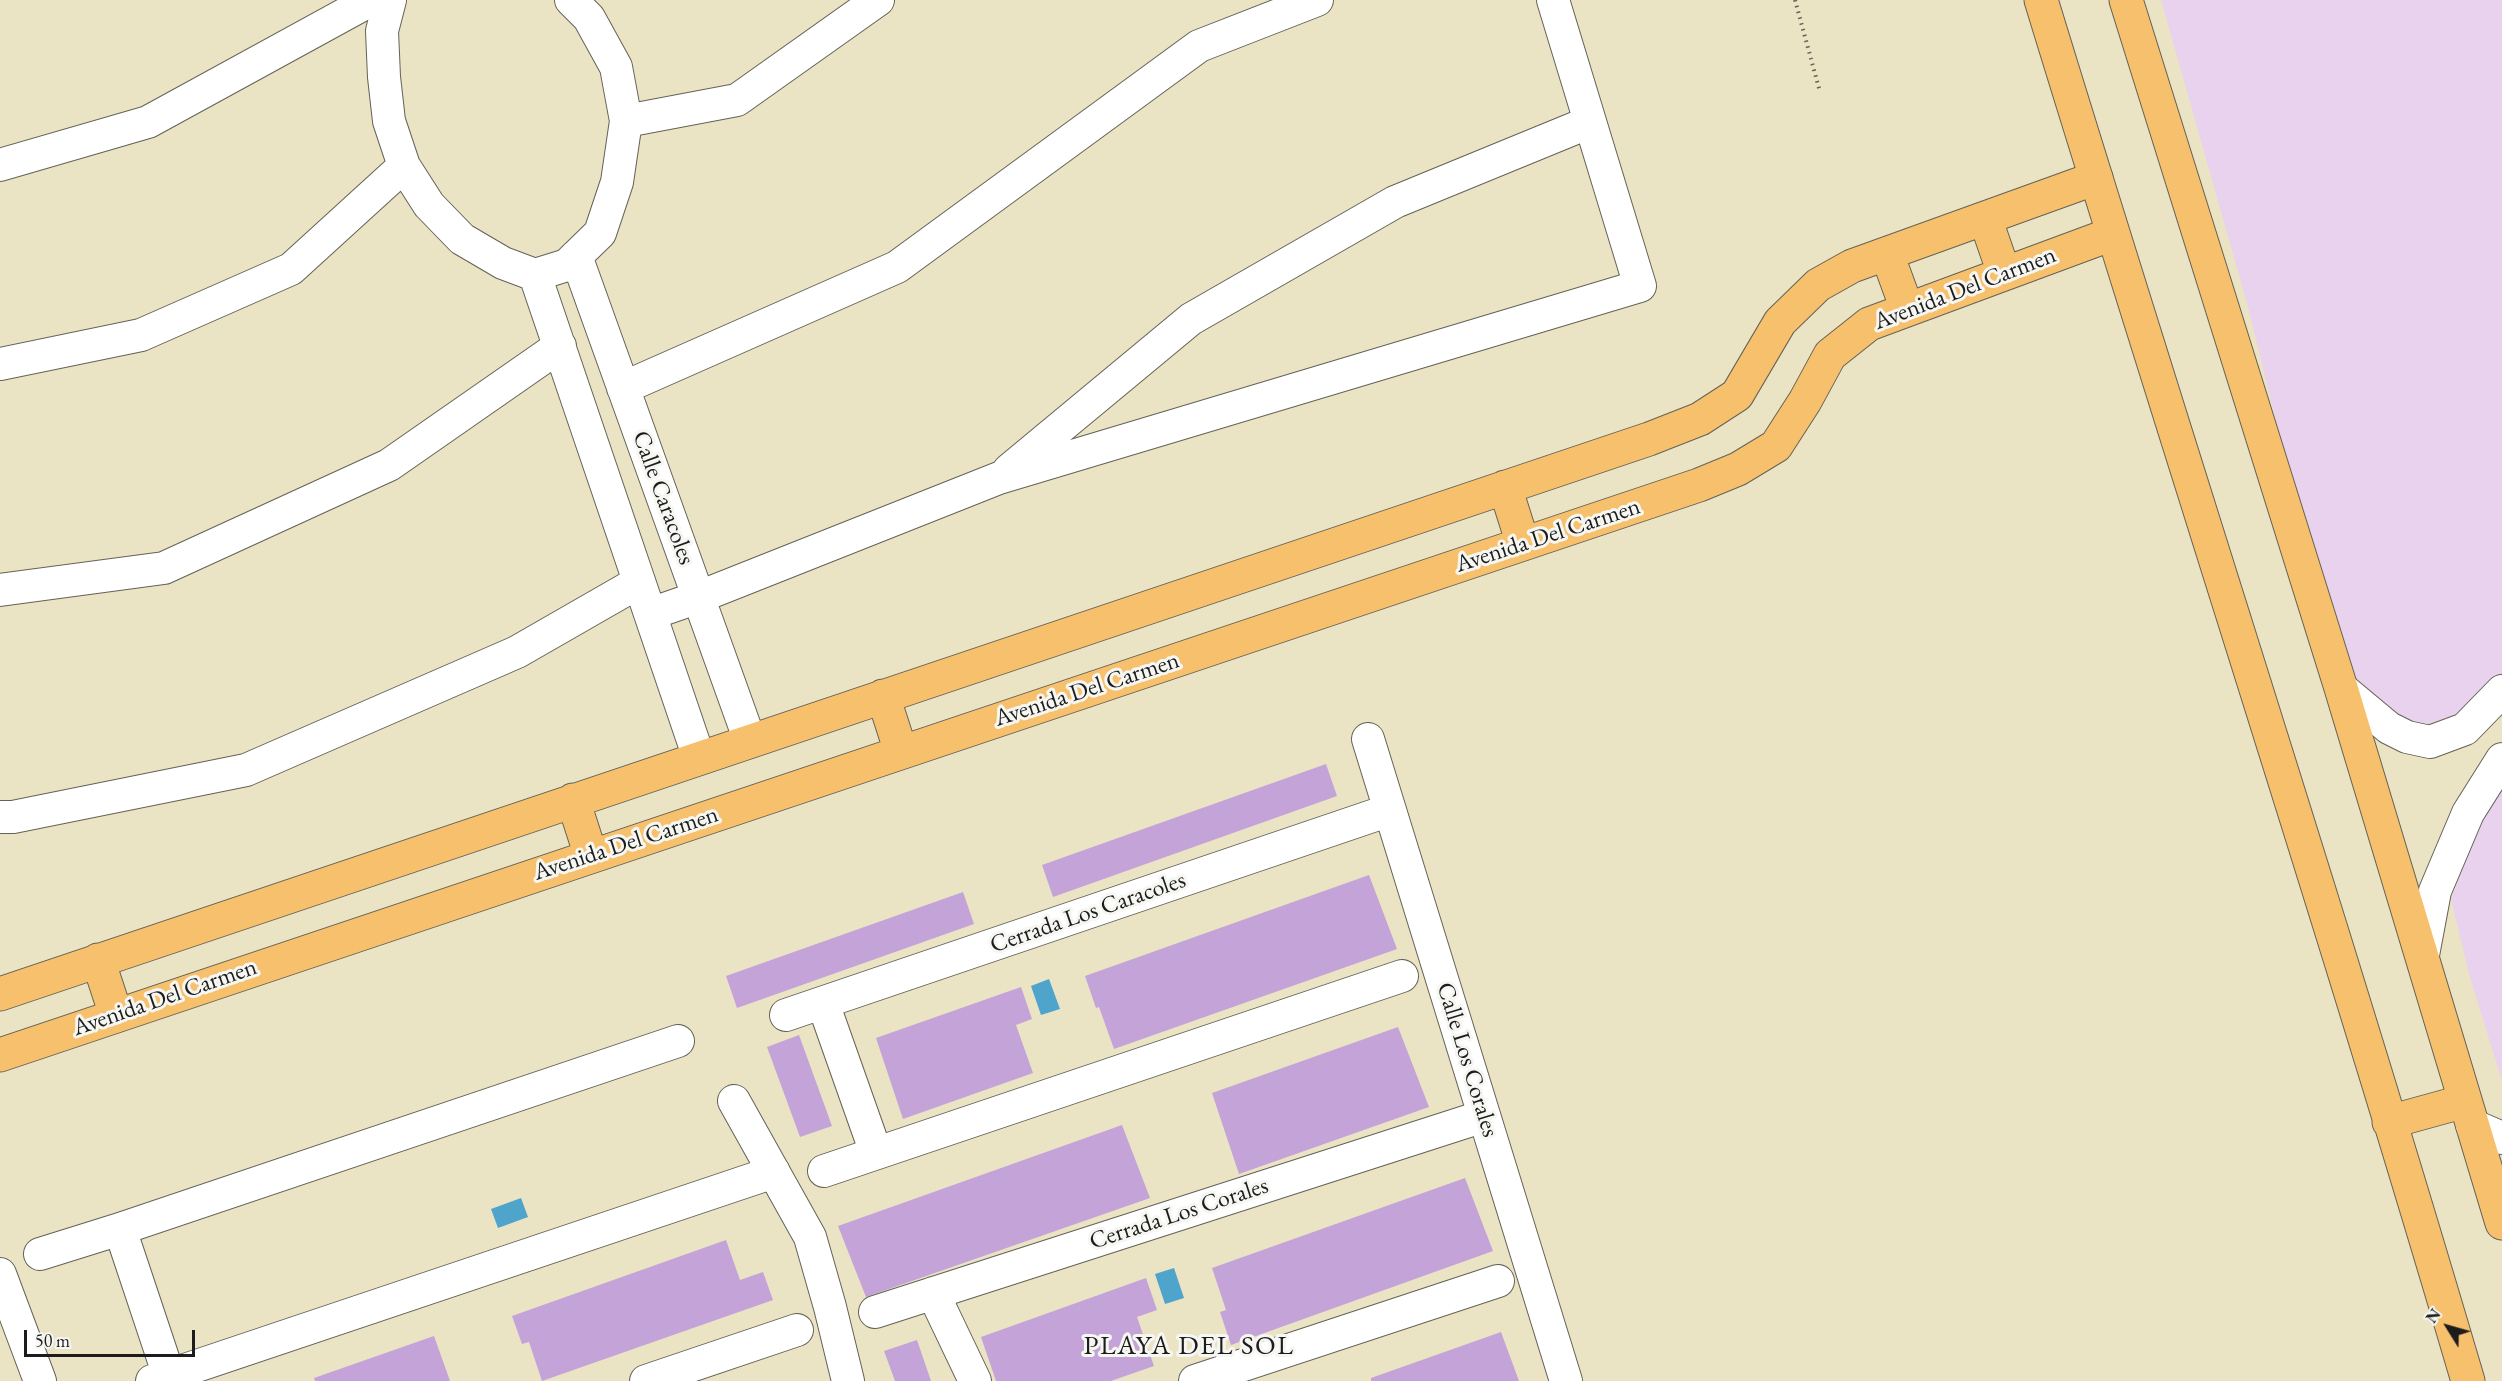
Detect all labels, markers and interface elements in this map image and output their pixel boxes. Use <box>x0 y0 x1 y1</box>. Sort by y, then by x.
street label: Avenida Del Carmen <box>1870 241 2060 337</box>
street label: Calle Caracoles <box>625 427 701 569</box>
street label: Avenida Del Carmen <box>1452 493 1644 579</box>
street label: Avenida Del Carmen <box>991 647 1183 733</box>
street label: Avenida Del Carmen <box>530 801 722 887</box>
street label: Cerrada Los Caracoles <box>986 866 1190 960</box>
street label: Avenida Del Carmen <box>69 953 261 1043</box>
street label: Calle Los Corales <box>1430 979 1504 1141</box>
street label: Cerrada Los Corales <box>1086 1172 1272 1256</box>
north arrow <box>2418 1297 2478 1357</box>
text: N <box>2421 1304 2446 1327</box>
scale bar <box>27 1318 198 1356</box>
text: 50 m <box>35 1329 70 1352</box>
district label: PLAYA DEL SOL <box>1084 1331 1294 1363</box>

